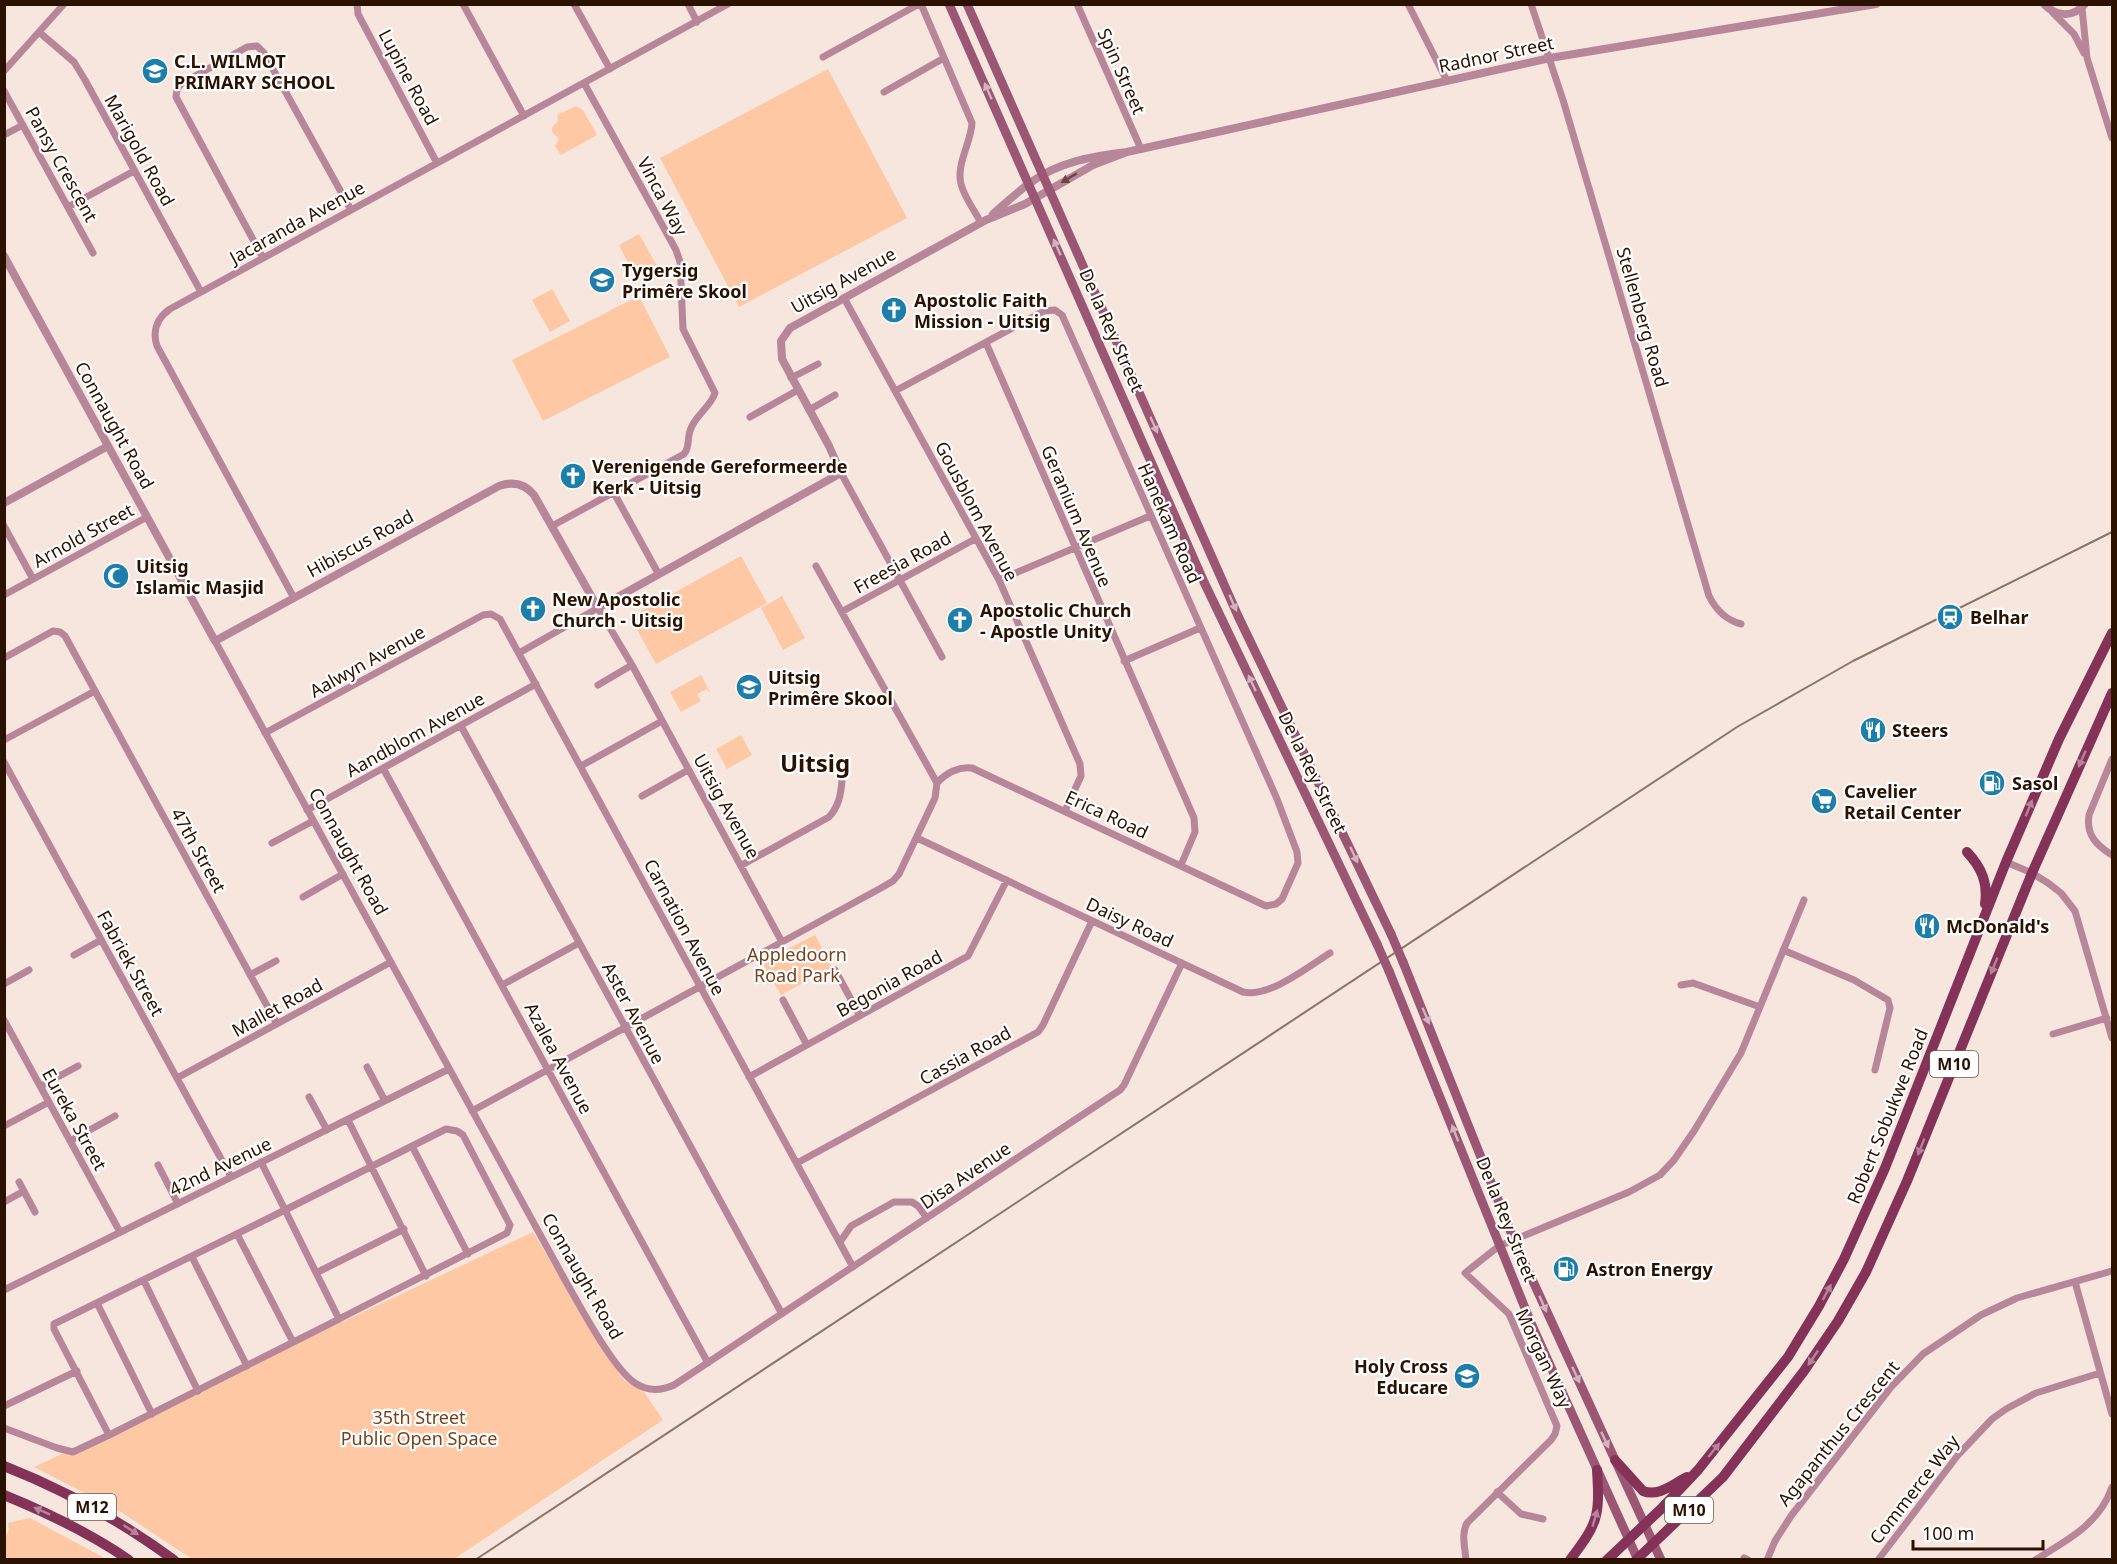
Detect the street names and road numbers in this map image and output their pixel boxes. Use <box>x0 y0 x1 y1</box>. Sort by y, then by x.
street label: Spin Street <box>1092 24 1152 118</box>
street label: Lupine Road <box>374 25 444 129</box>
street label: Radnor Street <box>1436 30 1556 78</box>
street label: Marigold Road <box>99 90 181 210</box>
street label: Pansy Crescent <box>20 102 104 226</box>
street label: Vinca Way <box>632 153 694 240</box>
street label: Jacaranda Avenue <box>223 175 369 270</box>
street label: Uitsig Avenue <box>786 241 900 319</box>
street label: Stellenberg Road <box>1612 244 1674 390</box>
street label: De la Rey Street <box>1074 265 1150 396</box>
street label: Connaught Road <box>70 357 160 493</box>
street label: Gousblom Avenue <box>930 437 1024 585</box>
street label: Geranium Avenue <box>1036 441 1118 591</box>
street label: Hanekam Road <box>1133 459 1207 587</box>
street label: Arnold Street <box>28 497 138 573</box>
street label: Hibiscus Road <box>302 504 418 582</box>
street label: Freesia Road <box>849 525 955 599</box>
street label: Aalwyn Avenue <box>305 619 429 703</box>
street label: Aandblom Avenue <box>341 686 489 782</box>
street label: De la Rey Street <box>1273 707 1353 837</box>
street label: Uitsig Avenue <box>688 749 766 863</box>
street label: Connaught Road <box>304 783 394 919</box>
street label: Erica Road <box>1062 784 1152 844</box>
street label: 47th Street <box>166 803 232 897</box>
street label: Carnation Avenue <box>639 855 731 999</box>
street label: Daisy Road <box>1083 891 1177 953</box>
street label: Fabriek Street <box>92 906 170 1021</box>
street label: Begonia Road <box>832 944 946 1022</box>
street label: Aster Avenue <box>597 958 671 1068</box>
street label: Mallet Road <box>227 972 327 1042</box>
street label: Azalea Avenue <box>520 998 598 1118</box>
street label: Cassia Road <box>915 1020 1015 1090</box>
street label: Robert Sobukwe Road <box>1841 1025 1933 1207</box>
road number: M10 <box>1930 1051 1978 1077</box>
street label: Eureka Street <box>37 1064 113 1175</box>
street label: 42nd Avenue <box>165 1131 275 1201</box>
street label: Disa Avenue <box>915 1136 1015 1214</box>
street label: De la Rey Street <box>1471 1153 1543 1285</box>
street label: Connaught Road <box>537 1208 629 1344</box>
street label: Morgan Way <box>1510 1304 1578 1412</box>
street label: Agapanthus Crescent <box>1772 1355 1904 1511</box>
street label: Commerce Way <box>1864 1429 1965 1549</box>
road number: M12 <box>68 1494 116 1520</box>
road number: M10 <box>1665 1497 1713 1523</box>

